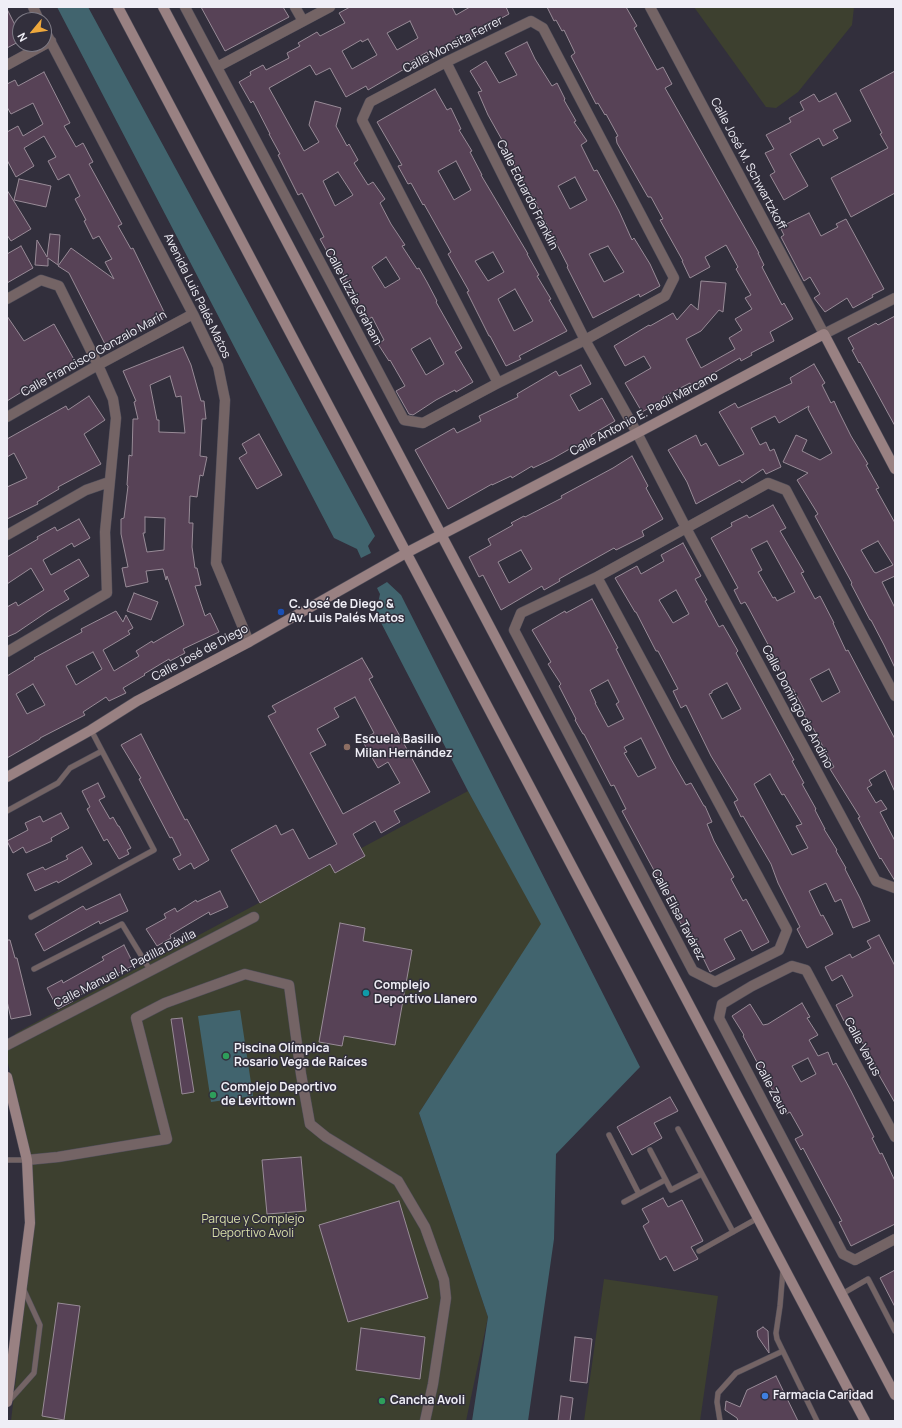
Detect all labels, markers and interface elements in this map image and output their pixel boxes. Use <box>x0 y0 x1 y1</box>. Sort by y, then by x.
north arrow <box>12 12 52 52</box>
street label: Calle Monsita Ferrer <box>401 14 505 76</box>
text: N <box>13 30 30 45</box>
street label: Calle José M. Schwartzkoff <box>707 96 789 232</box>
street label: Calle Eduardo Franklin <box>493 138 561 252</box>
street label: Avenida Luis Palés Matos <box>160 231 234 361</box>
street label: Calle Lizzie Graham <box>321 246 385 348</box>
street label: Calle Francisco Gonzalo Marín <box>19 308 169 400</box>
street label: Calle Antonio E. Paoli Marcano <box>568 369 720 459</box>
place label: C. José de Diego & Av. Luis Palés Matos <box>289 598 404 626</box>
marker: C. José de Diego & Av. Luis Palés Matos <box>276 607 286 617</box>
street label: Calle José de Diego <box>149 621 251 685</box>
street label: Calle Domingo de Andino <box>758 643 836 771</box>
place label: Escuela Basilio Milan Hernández <box>355 733 452 761</box>
marker: Escuela Basilio Milan Hernández <box>342 742 352 752</box>
street label: Calle Elisa Tavárez <box>648 867 708 963</box>
street label: Calle Manuel A. Padilla Dávila <box>52 927 198 1011</box>
place label: Complejo Deportivo Llanero <box>374 979 477 1007</box>
marker: Complejo Deportivo Llanero <box>361 988 371 998</box>
street label: Calle Venus <box>841 1015 883 1079</box>
place label: Piscina Olímpica Rosario Vega de Raíces <box>234 1042 367 1070</box>
marker: Piscina Olímpica Rosario Vega de Raíces <box>221 1051 231 1061</box>
street label: Calle Zeus <box>751 1059 791 1117</box>
place label: Complejo Deportivo de Levittown <box>221 1081 337 1109</box>
marker: Complejo Deportivo de Levittown <box>208 1090 218 1100</box>
park label: Parque y Complejo Deportivo Avoli <box>201 1213 305 1241</box>
place label: Farmacia Caridad <box>773 1389 873 1403</box>
marker: Farmacia Caridad <box>760 1391 770 1401</box>
place label: Cancha Avoli <box>390 1394 465 1408</box>
marker: Cancha Avoli <box>377 1396 387 1406</box>

